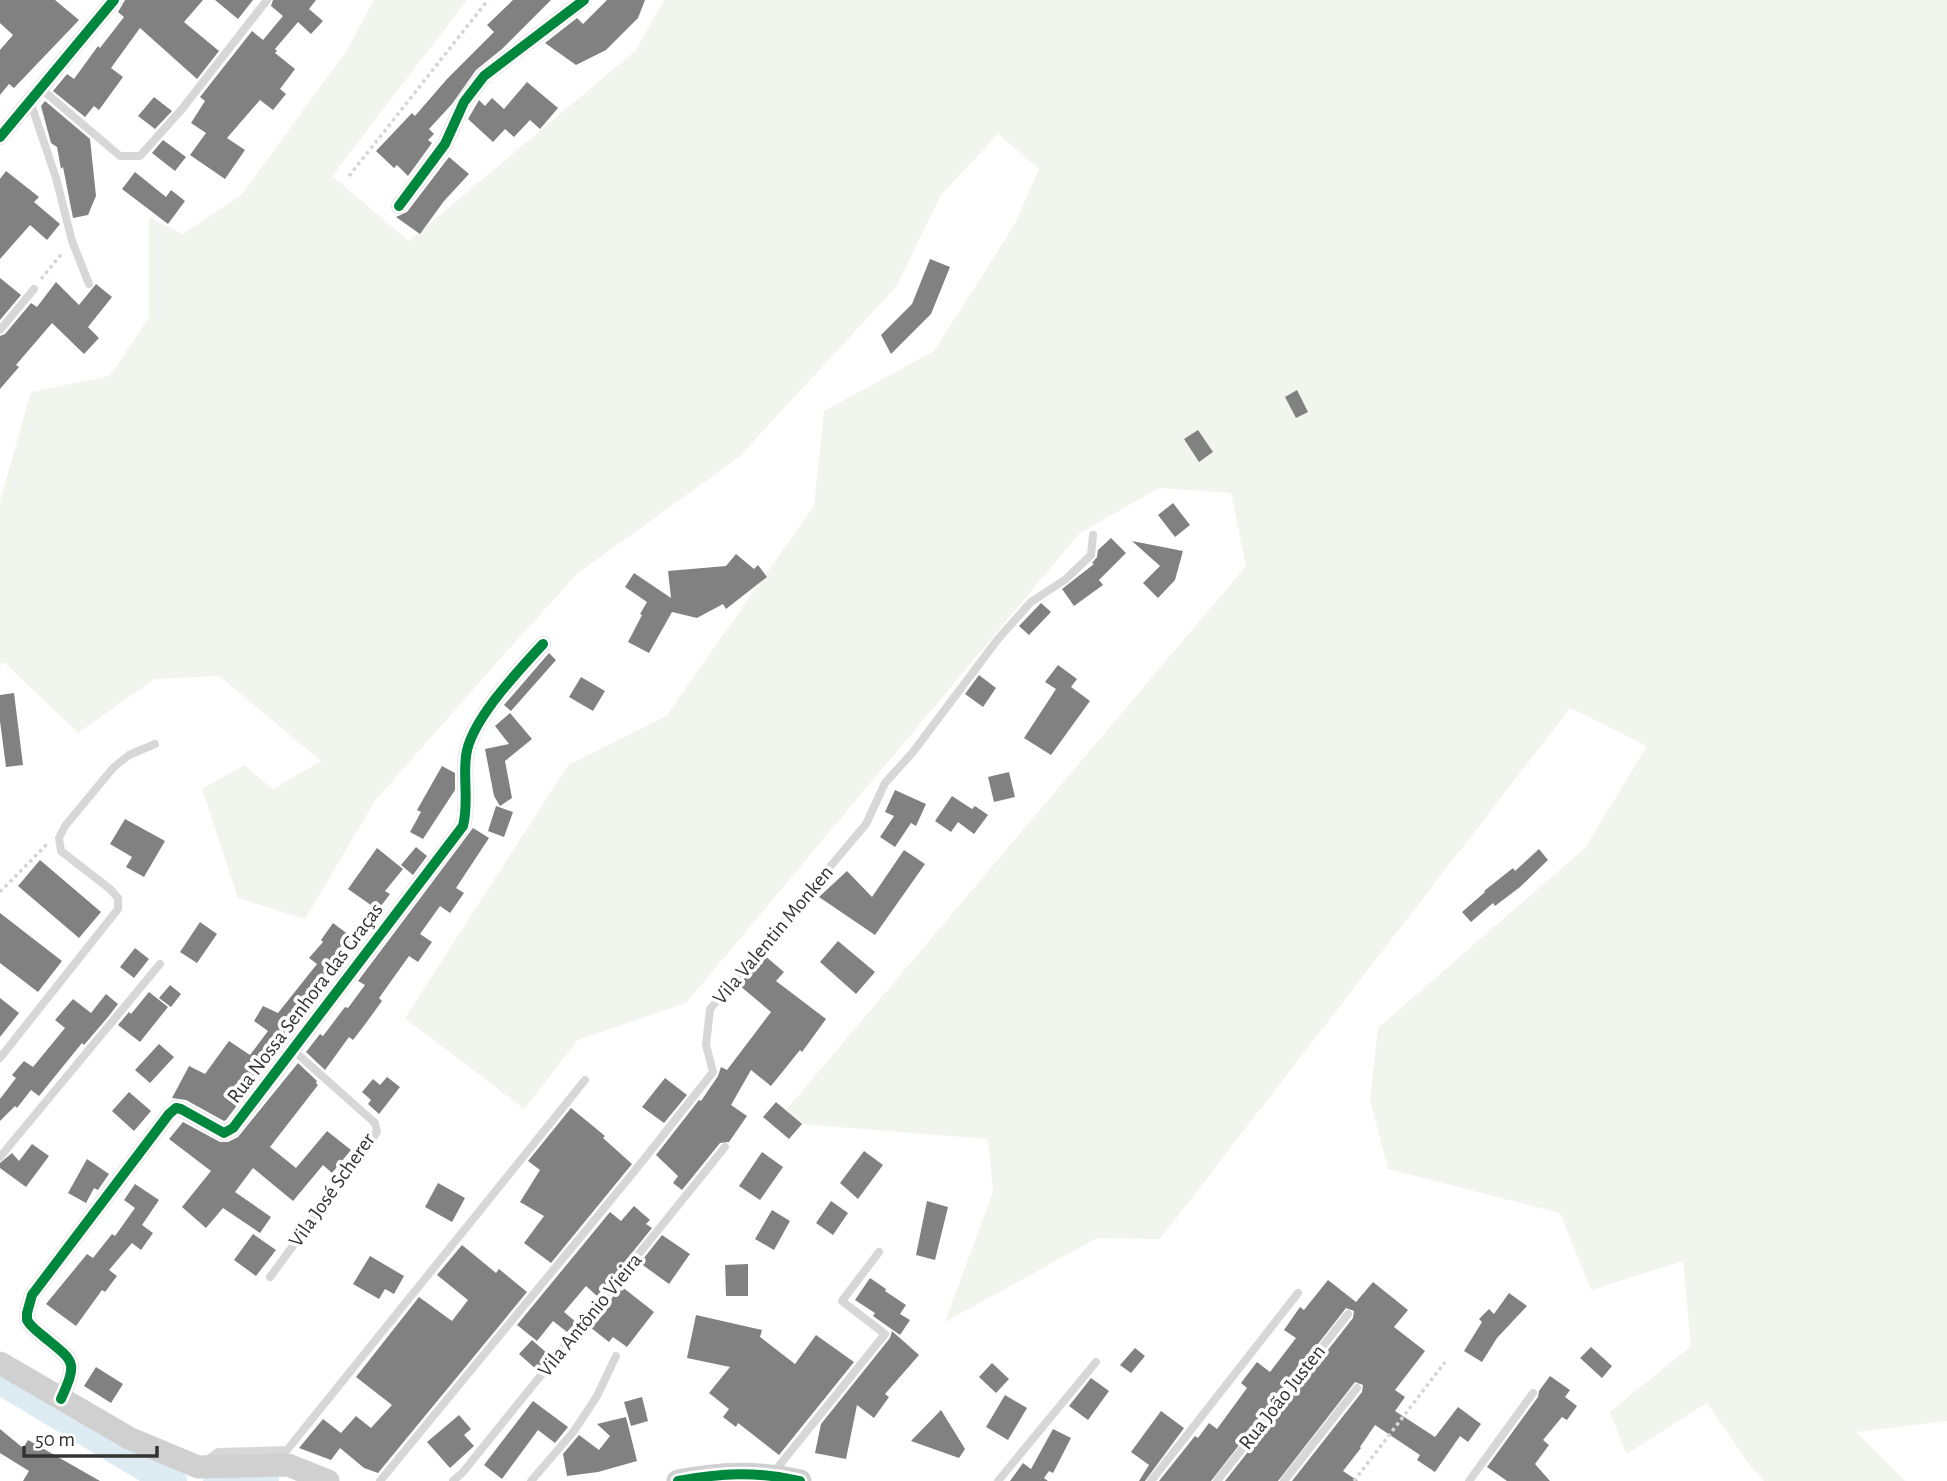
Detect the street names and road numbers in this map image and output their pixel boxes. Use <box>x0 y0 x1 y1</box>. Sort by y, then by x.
street label: Vila Valentin Monken <box>709 861 837 1009</box>
street label: Rua Nossa Senhora das Graças <box>223 899 387 1107</box>
street label: Vila José Scherer <box>285 1129 379 1251</box>
street label: Vila Antônio Vieira <box>534 1249 646 1381</box>
street label: Rua João Justen <box>1235 1341 1329 1453</box>

